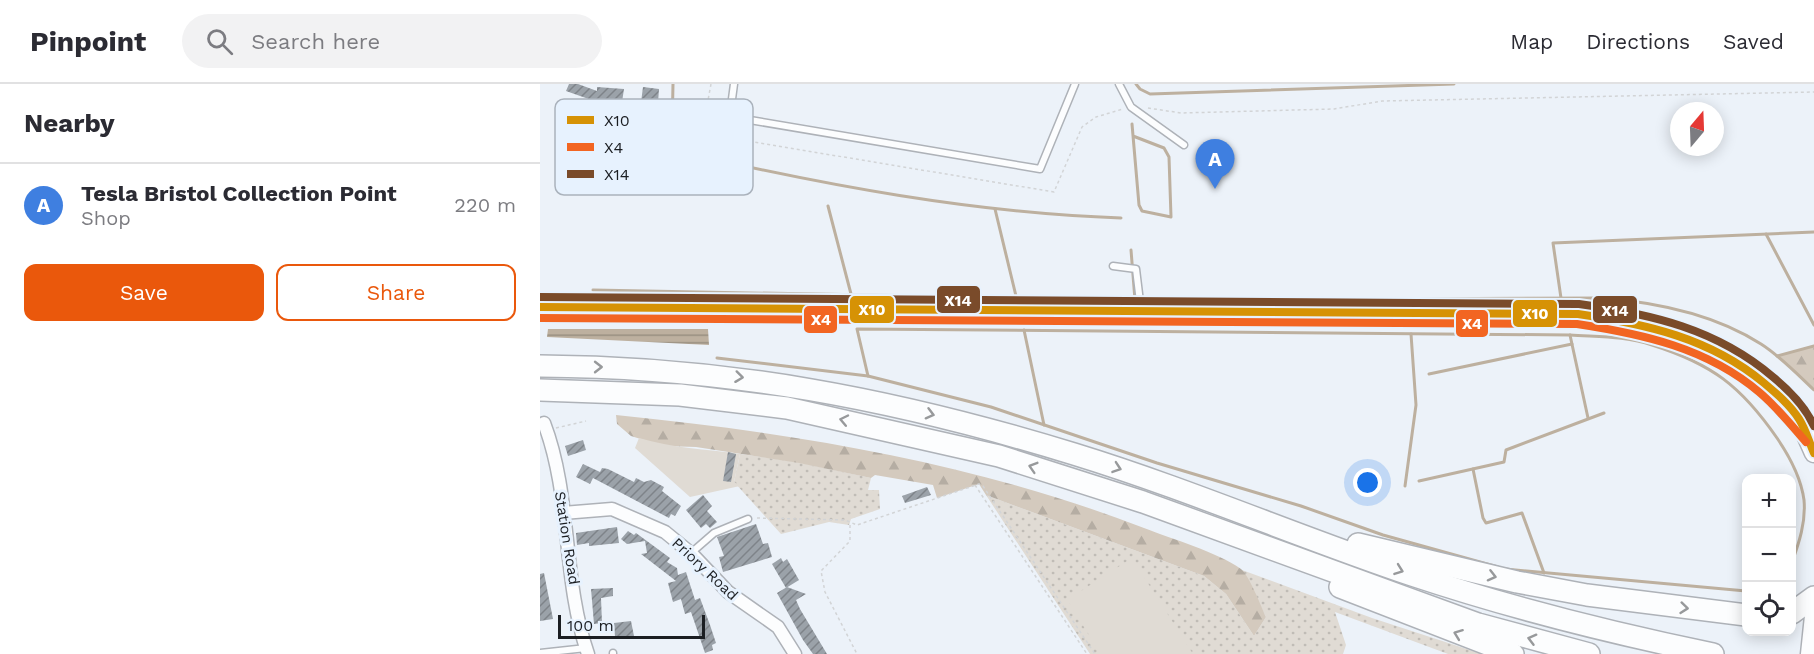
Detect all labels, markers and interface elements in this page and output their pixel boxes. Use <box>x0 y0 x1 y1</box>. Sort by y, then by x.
search box <box>182 14 602 68</box>
text: Pinpoint <box>30 25 146 58</box>
icon: search <box>203 25 236 58</box>
text: Search here <box>251 29 380 54</box>
text: Map <box>1510 29 1553 54</box>
text: Directions <box>1586 29 1690 54</box>
text: Saved <box>1723 29 1784 54</box>
legend <box>555 99 753 195</box>
north arrow <box>1670 102 1724 156</box>
text: Nearby <box>24 108 115 138</box>
text: X10 <box>604 111 630 130</box>
text: X4 <box>604 138 623 157</box>
pin: A <box>1196 140 1234 189</box>
text: X14 <box>604 165 630 184</box>
text: Tesla Bristol Collection Point <box>81 181 397 206</box>
text: A <box>37 193 50 217</box>
text: 220 m <box>454 193 516 217</box>
text: Shop <box>81 206 131 230</box>
button: Save <box>24 264 264 321</box>
button: Share <box>276 264 516 321</box>
line badge: X14 <box>936 285 981 314</box>
text: X14 <box>944 291 972 310</box>
line badge: X10 <box>849 295 895 324</box>
line badge: X14 <box>1592 295 1638 324</box>
line badge: X10 <box>1512 299 1558 328</box>
text: X10 <box>858 300 886 319</box>
text: X14 <box>1601 301 1629 320</box>
text: X10 <box>1521 304 1549 323</box>
line badge: X4 <box>803 305 838 334</box>
line badge: X4 <box>1455 309 1489 338</box>
text: X4 <box>811 310 831 329</box>
text: X4 <box>1462 314 1482 333</box>
one-way arrow <box>594 361 603 373</box>
one-way arrow <box>734 370 743 383</box>
one-way arrow <box>924 407 935 419</box>
one-way arrow <box>839 414 849 427</box>
one-way arrow <box>1111 461 1122 474</box>
one-way arrow <box>1028 462 1039 474</box>
your location <box>1353 468 1382 497</box>
map controls <box>1742 474 1796 636</box>
button: + <box>1742 474 1796 528</box>
street label: Station Road <box>551 490 583 586</box>
button: − <box>1742 528 1796 582</box>
street label: Priory Road <box>668 534 742 604</box>
one-way arrow <box>1393 563 1404 576</box>
one-way arrow <box>1487 568 1497 581</box>
button: locate <box>1742 582 1796 636</box>
one-way arrow <box>1680 602 1689 614</box>
scale bar <box>558 612 705 640</box>
text: 100 m <box>567 616 614 635</box>
one-way arrow <box>1454 629 1465 641</box>
one-way arrow <box>1527 634 1538 646</box>

